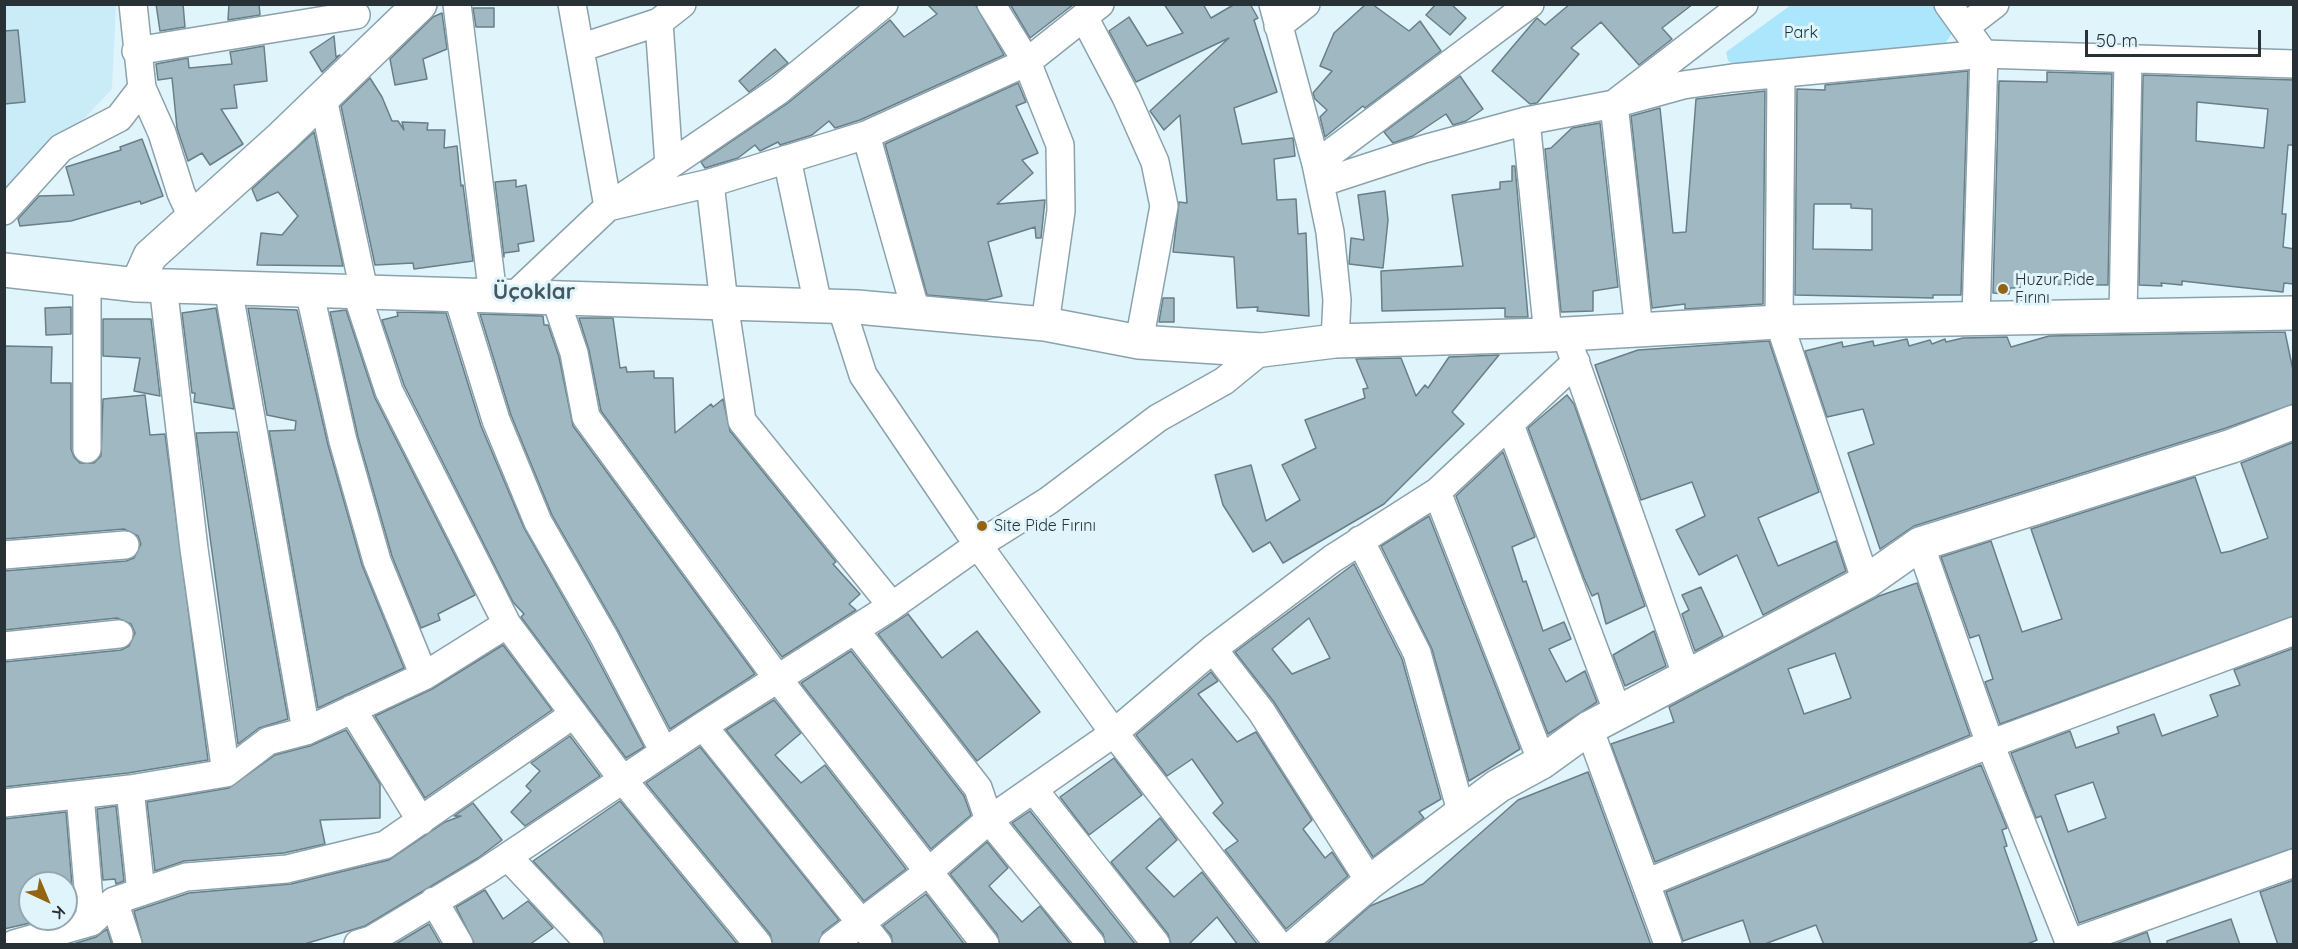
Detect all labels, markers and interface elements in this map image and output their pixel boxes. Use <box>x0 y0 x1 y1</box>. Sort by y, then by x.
scale bar <box>2088 18 2264 56</box>
park label: Park <box>1784 23 1818 43</box>
text: 50 m <box>2096 29 2138 52</box>
place label: Huzur Pide Fırını <box>2015 270 2095 308</box>
district label: Üçoklar <box>493 279 575 305</box>
marker: Huzur Pide Fırını <box>1996 282 2010 296</box>
place label: Site Pide Fırını <box>994 516 1096 536</box>
marker: Site Pide Fırını <box>975 519 989 533</box>
north arrow <box>18 871 78 931</box>
text: K <box>48 902 70 923</box>

